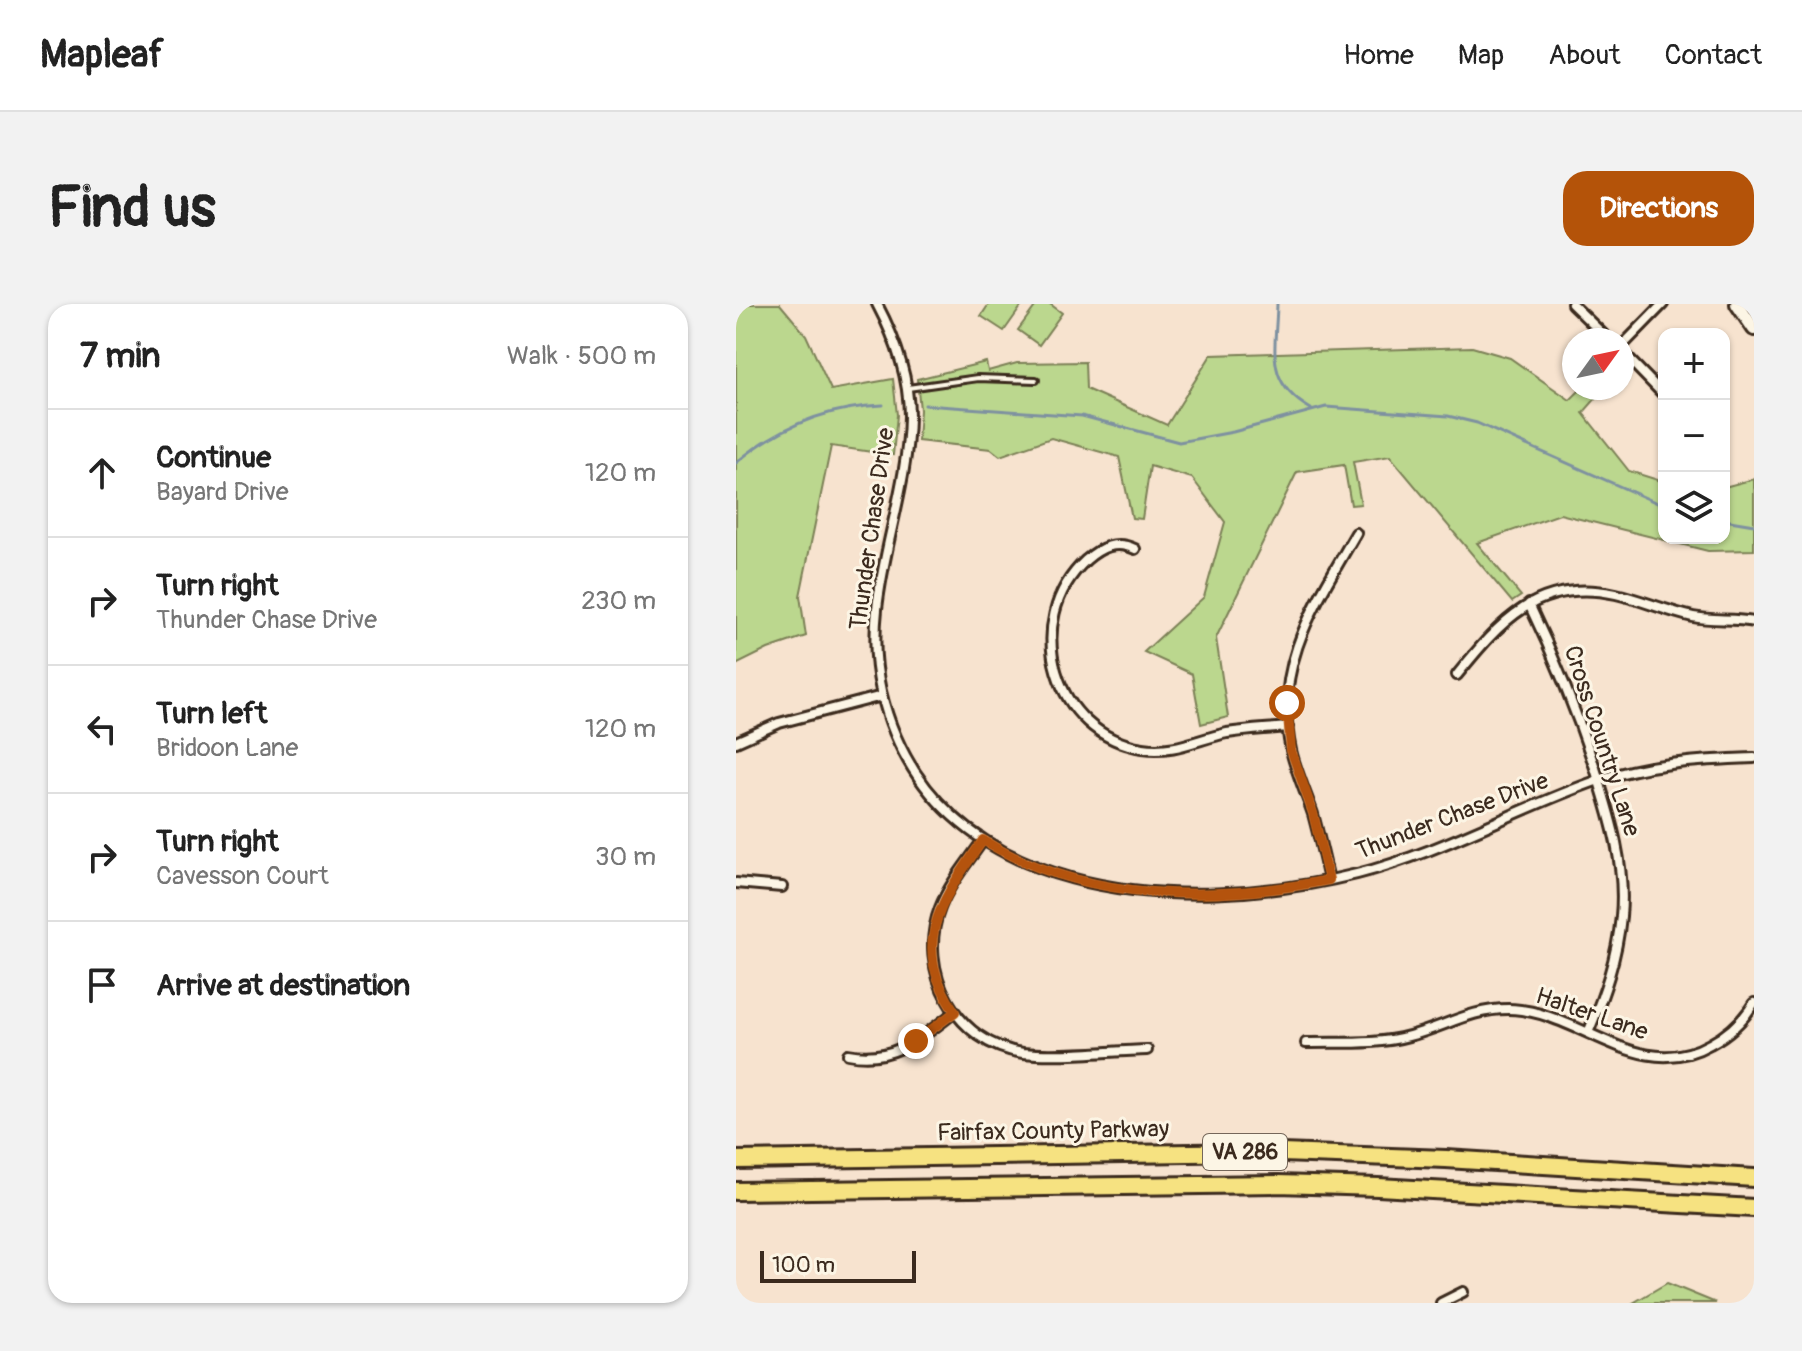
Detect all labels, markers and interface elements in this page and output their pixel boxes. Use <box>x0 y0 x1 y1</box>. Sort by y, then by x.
text: Mapleaf <box>40 31 164 79</box>
text: Home <box>1343 38 1414 73</box>
text: Map <box>1458 38 1504 73</box>
text: About <box>1548 38 1621 73</box>
text: Contact <box>1665 38 1762 73</box>
button: Directions <box>1563 171 1754 246</box>
text: Find us <box>48 174 216 243</box>
north arrow <box>1562 328 1634 400</box>
map controls <box>1658 328 1730 544</box>
button: + <box>1658 328 1730 400</box>
text: 7 min <box>80 335 161 378</box>
text: Walk · 500 m <box>507 340 656 372</box>
button: − <box>1658 400 1730 472</box>
street label: Thunder Chase Drive <box>843 426 901 632</box>
text: Continue <box>156 439 271 476</box>
icon: ahead <box>80 451 124 495</box>
text: 120 m <box>585 457 656 489</box>
button: layers <box>1658 472 1730 544</box>
text: Bayard Drive <box>156 476 289 508</box>
text: Turn right <box>156 567 279 604</box>
icon: right <box>80 579 124 623</box>
text: 230 m <box>581 585 656 617</box>
text: Thunder Chase Drive <box>156 604 377 636</box>
street label: Cross Country Lane <box>1558 642 1647 840</box>
route start <box>1269 685 1305 721</box>
text: Turn left <box>156 695 267 732</box>
icon: left <box>80 707 124 751</box>
text: 120 m <box>585 713 656 745</box>
text: Bridoon Lane <box>156 732 298 764</box>
street label: Thunder Chase Drive <box>1352 766 1553 866</box>
text: Turn right <box>156 823 279 860</box>
icon: right <box>80 835 124 879</box>
text: 30 m <box>595 841 656 873</box>
text: Cavesson Court <box>156 860 329 892</box>
icon: arrive <box>80 963 124 1007</box>
text: Arrive at destination <box>156 967 410 1004</box>
street label: Halter Lane <box>1532 981 1652 1047</box>
route end <box>898 1023 934 1059</box>
street label: Fairfax County Parkway <box>937 1114 1169 1148</box>
road number: VA 286 <box>1203 1134 1287 1170</box>
scale bar <box>760 1247 916 1283</box>
text: 100 m <box>772 1251 835 1279</box>

